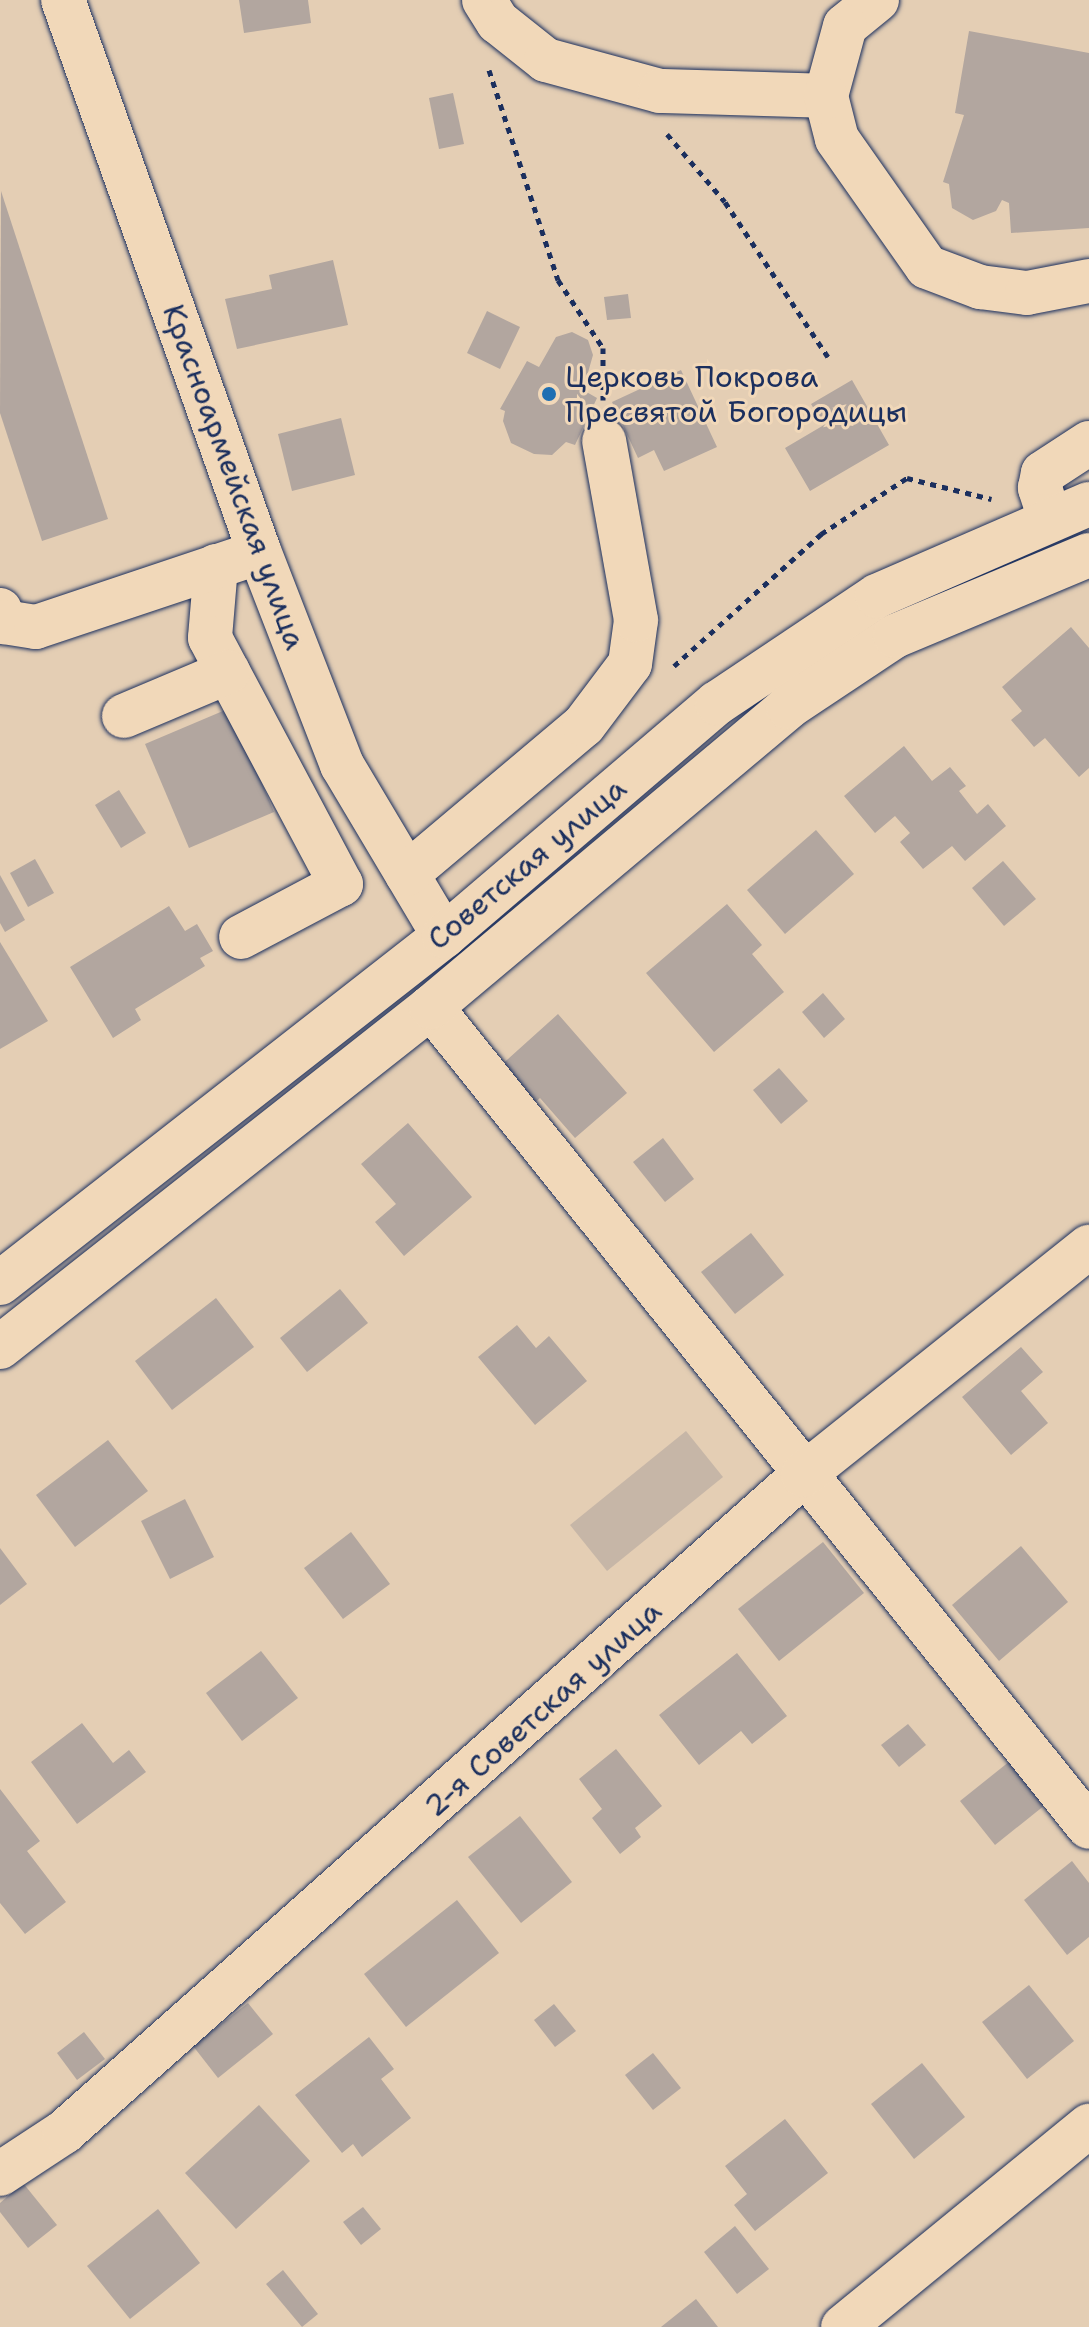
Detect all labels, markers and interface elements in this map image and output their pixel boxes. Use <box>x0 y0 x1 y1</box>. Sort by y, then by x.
street label: Красноармейская улица <box>155 299 313 655</box>
place label: Церковь Покрова Пресвятой Богородицы <box>565 359 907 430</box>
marker: Церковь Покрова Пресвятой Богородицы <box>540 385 558 403</box>
street label: Советская улица <box>420 770 634 958</box>
street label: 2-я Советская улица <box>417 1593 669 1825</box>

